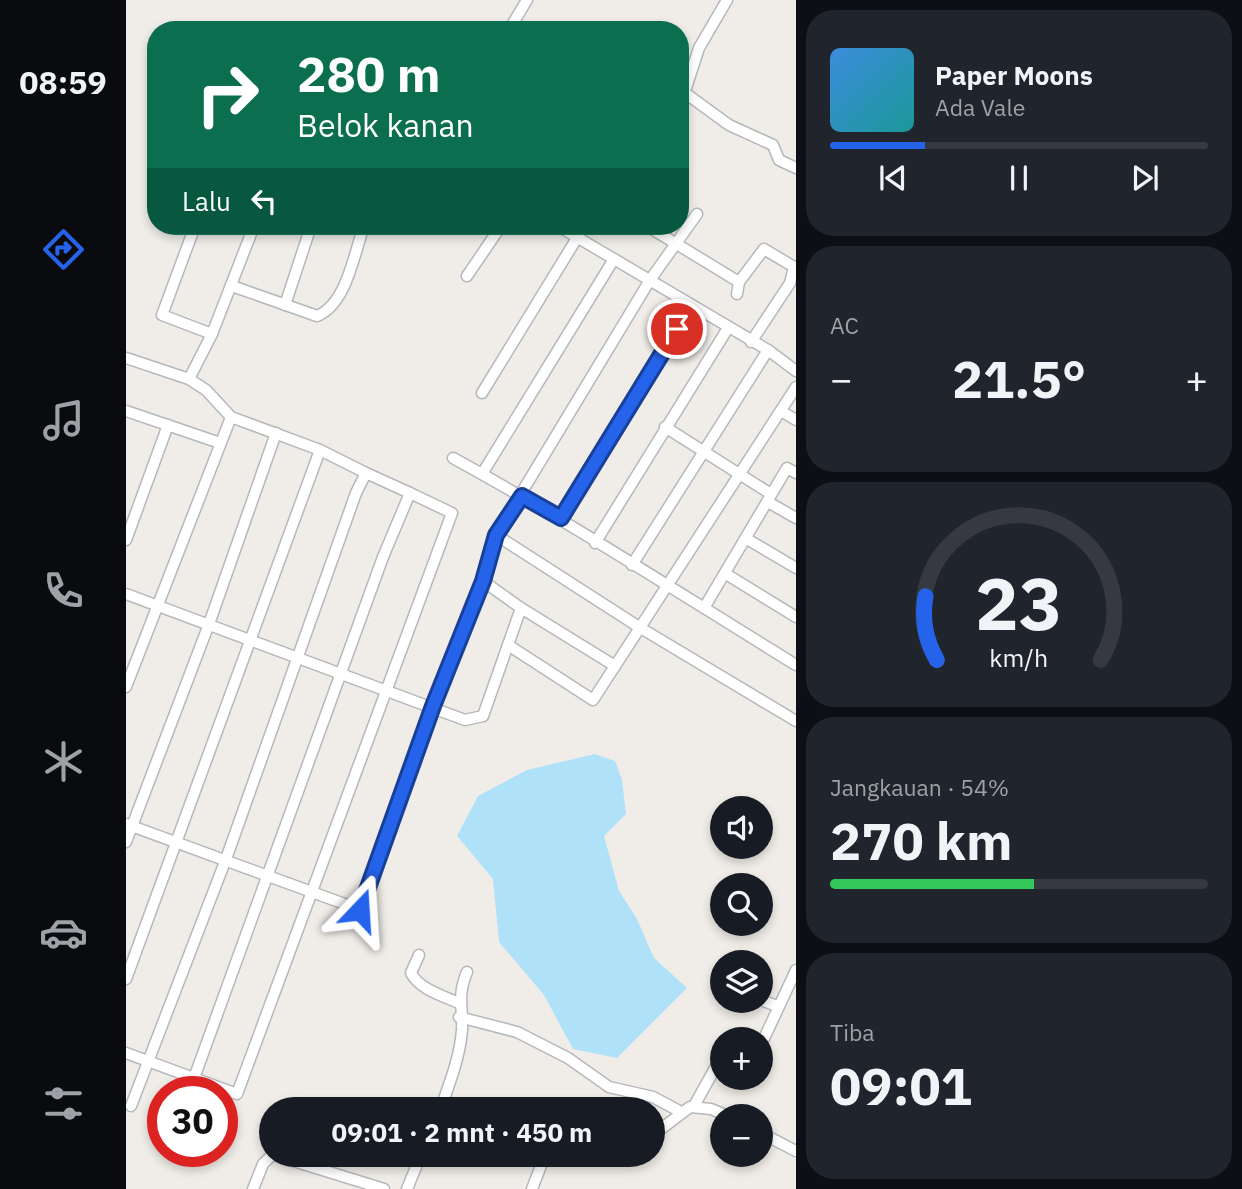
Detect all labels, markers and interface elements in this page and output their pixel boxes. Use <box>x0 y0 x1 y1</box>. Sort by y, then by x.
text: 280 m <box>297 42 441 105</box>
icon: right <box>182 49 273 140</box>
text: Paper Moons <box>935 58 1093 92</box>
text: 08:59 <box>19 61 107 103</box>
text: Ada Vale <box>935 92 1025 122</box>
text: Belok kanan <box>297 104 474 146</box>
icon: previous <box>874 159 912 197</box>
icon: pause <box>1000 159 1038 197</box>
icon: next <box>1126 159 1164 197</box>
icon: left <box>245 182 283 220</box>
text: Lalu <box>182 184 231 218</box>
icon: directions <box>39 225 88 274</box>
pin <box>647 299 707 359</box>
icon: arrive <box>658 310 696 348</box>
text: AC <box>830 310 859 340</box>
text: 21.5° <box>952 345 1086 412</box>
text: − <box>830 354 853 403</box>
text: + <box>1185 354 1208 403</box>
icon: music <box>39 396 88 445</box>
text: 23 <box>975 556 1063 651</box>
icon: phone <box>39 566 88 615</box>
text: km/h <box>990 641 1048 674</box>
icon: climate <box>39 737 88 786</box>
text: Jangkauan · 54% <box>830 772 1009 802</box>
map controls <box>710 796 773 1167</box>
button: sound <box>710 796 773 859</box>
text: 270 km <box>830 807 1012 874</box>
position arrow <box>323 873 397 947</box>
button: search <box>710 873 773 936</box>
icon: car <box>39 908 88 957</box>
button: layers <box>710 950 773 1013</box>
text: Tiba <box>830 1017 875 1047</box>
button: + <box>710 1027 773 1090</box>
text: 09:01 <box>830 1052 972 1119</box>
speed limit sign: 30 <box>147 1076 238 1167</box>
icon: filters <box>39 1079 88 1128</box>
button: − <box>710 1104 773 1167</box>
text: 09:01 · 2 mnt · 450 m <box>332 1115 592 1149</box>

